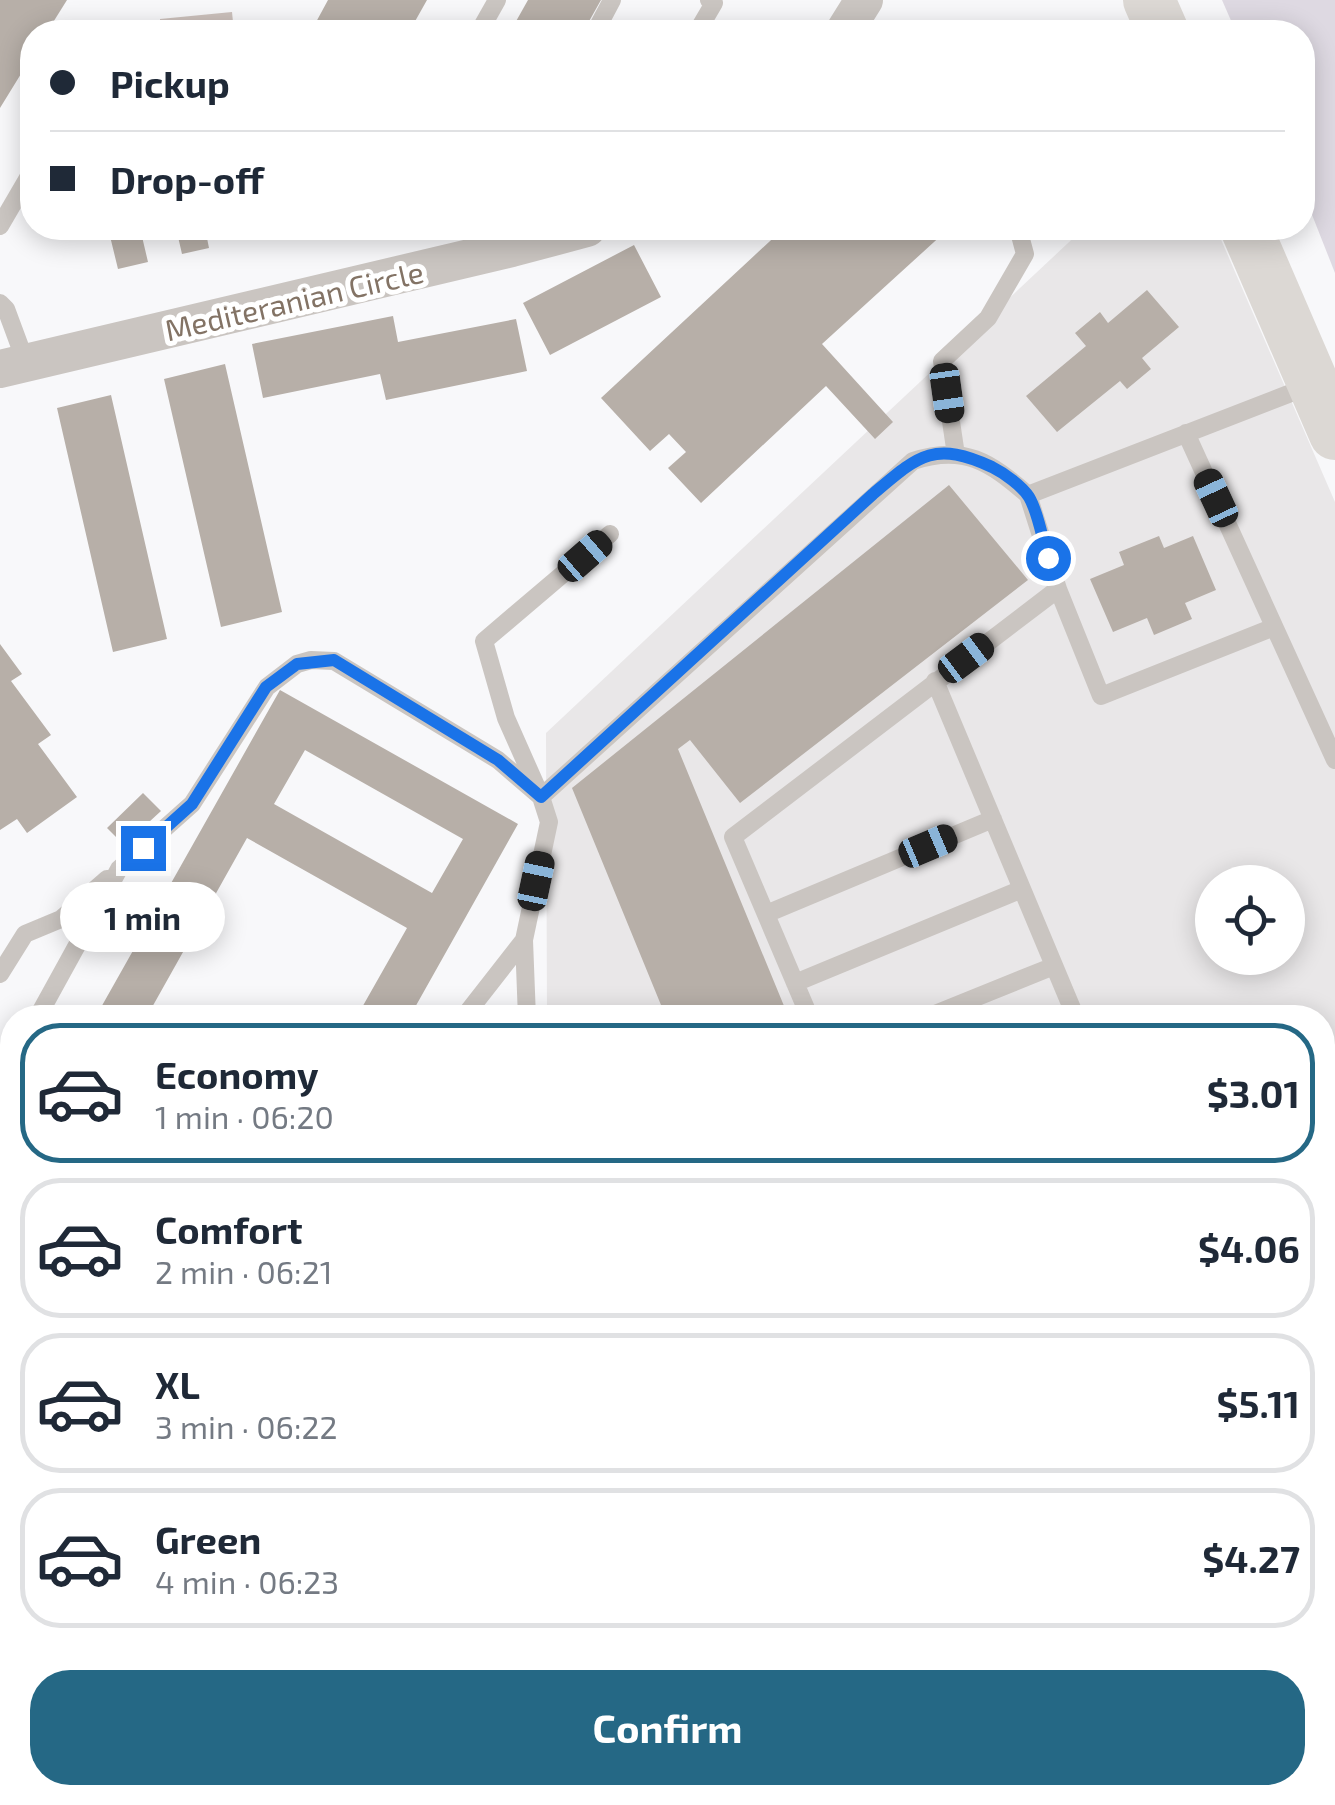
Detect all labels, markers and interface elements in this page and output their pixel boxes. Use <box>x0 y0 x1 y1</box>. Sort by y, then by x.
text: Pickup <box>110 60 230 106</box>
text: Drop-off <box>110 156 264 202</box>
street label: Mediteranian Circle <box>161 253 427 347</box>
car <box>928 361 966 425</box>
car <box>1190 464 1242 532</box>
car <box>553 525 617 587</box>
route start <box>1026 536 1071 581</box>
car <box>933 628 999 688</box>
car <box>895 820 961 872</box>
route end <box>121 826 166 871</box>
car <box>515 849 557 913</box>
map controls <box>1195 865 1305 975</box>
button: locate <box>1195 865 1305 975</box>
callout: 1 min <box>61 883 226 953</box>
text: 1 min <box>104 898 181 936</box>
icon: car <box>35 1048 125 1138</box>
text: Economy <box>155 1051 319 1097</box>
text: $3.01 <box>1207 1070 1300 1116</box>
text: 1 min · 06:20 <box>155 1097 334 1135</box>
icon: car <box>35 1203 125 1293</box>
text: Comfort <box>155 1206 303 1252</box>
text: $4.06 <box>1198 1225 1300 1271</box>
text: 2 min · 06:21 <box>155 1252 332 1290</box>
icon: car <box>35 1358 125 1448</box>
text: XL <box>155 1361 200 1407</box>
text: $5.11 <box>1217 1380 1300 1426</box>
text: 3 min · 06:22 <box>155 1407 337 1445</box>
icon: car <box>35 1513 125 1603</box>
text: Green <box>155 1516 261 1562</box>
text: $4.27 <box>1202 1535 1300 1581</box>
text: 4 min · 06:23 <box>155 1562 339 1600</box>
button: Confirm <box>30 1670 1305 1785</box>

